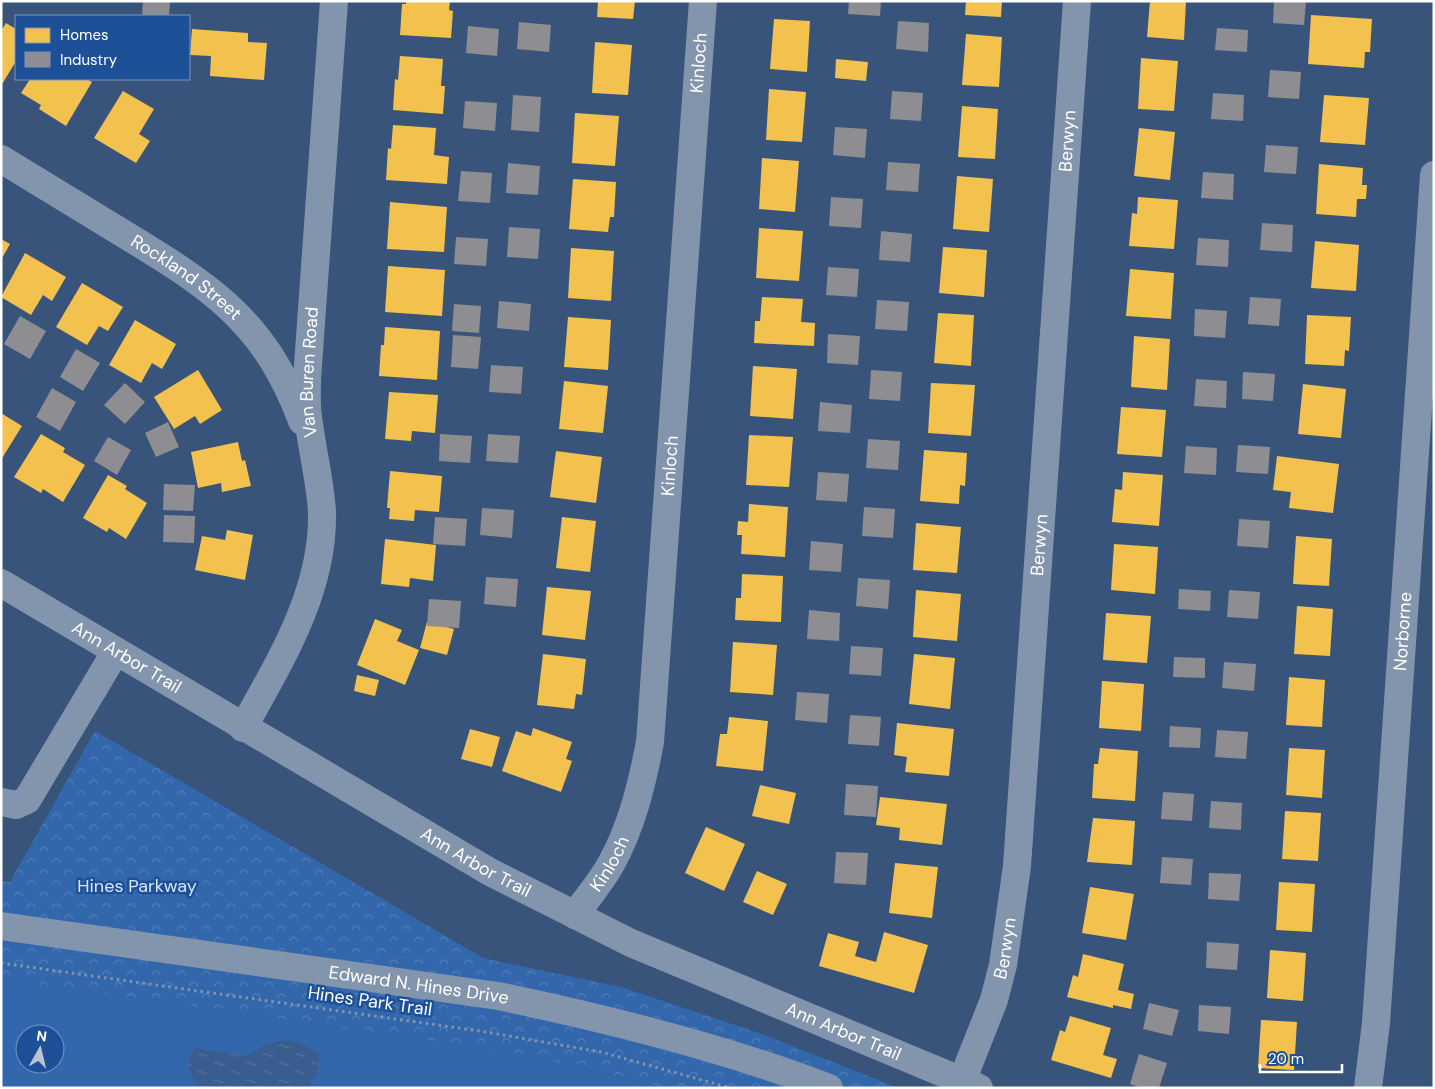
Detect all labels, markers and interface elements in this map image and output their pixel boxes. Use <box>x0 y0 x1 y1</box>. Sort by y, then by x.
legend <box>15 15 190 80</box>
text: Homes <box>60 25 109 45</box>
street label: Kinloch <box>684 32 713 94</box>
text: Industry <box>60 50 118 70</box>
street label: Berwyn <box>1053 109 1081 173</box>
street label: Rockland Street <box>126 229 247 325</box>
street label: Van Buren Road <box>295 306 324 439</box>
street label: Kinloch <box>656 435 684 497</box>
street label: Berwyn <box>1025 513 1053 577</box>
street label: Norborne <box>1388 591 1417 672</box>
street label: Ann Arbor Trail <box>67 616 186 699</box>
street label: Ann Arbor Trail <box>416 822 535 903</box>
street label: Kinloch <box>584 832 635 897</box>
park label: Hines Parkway <box>77 874 197 898</box>
street label: Berwyn <box>988 916 1022 982</box>
street label: Edward N. Hines Drive <box>327 960 511 1010</box>
street label: Hines Park Trail <box>306 980 434 1022</box>
street label: Ann Arbor Trail <box>782 997 905 1066</box>
north arrow <box>15 1024 65 1074</box>
text: N <box>35 1027 48 1046</box>
scale bar <box>1260 1042 1342 1074</box>
text: 20 m <box>1268 1049 1304 1069</box>

